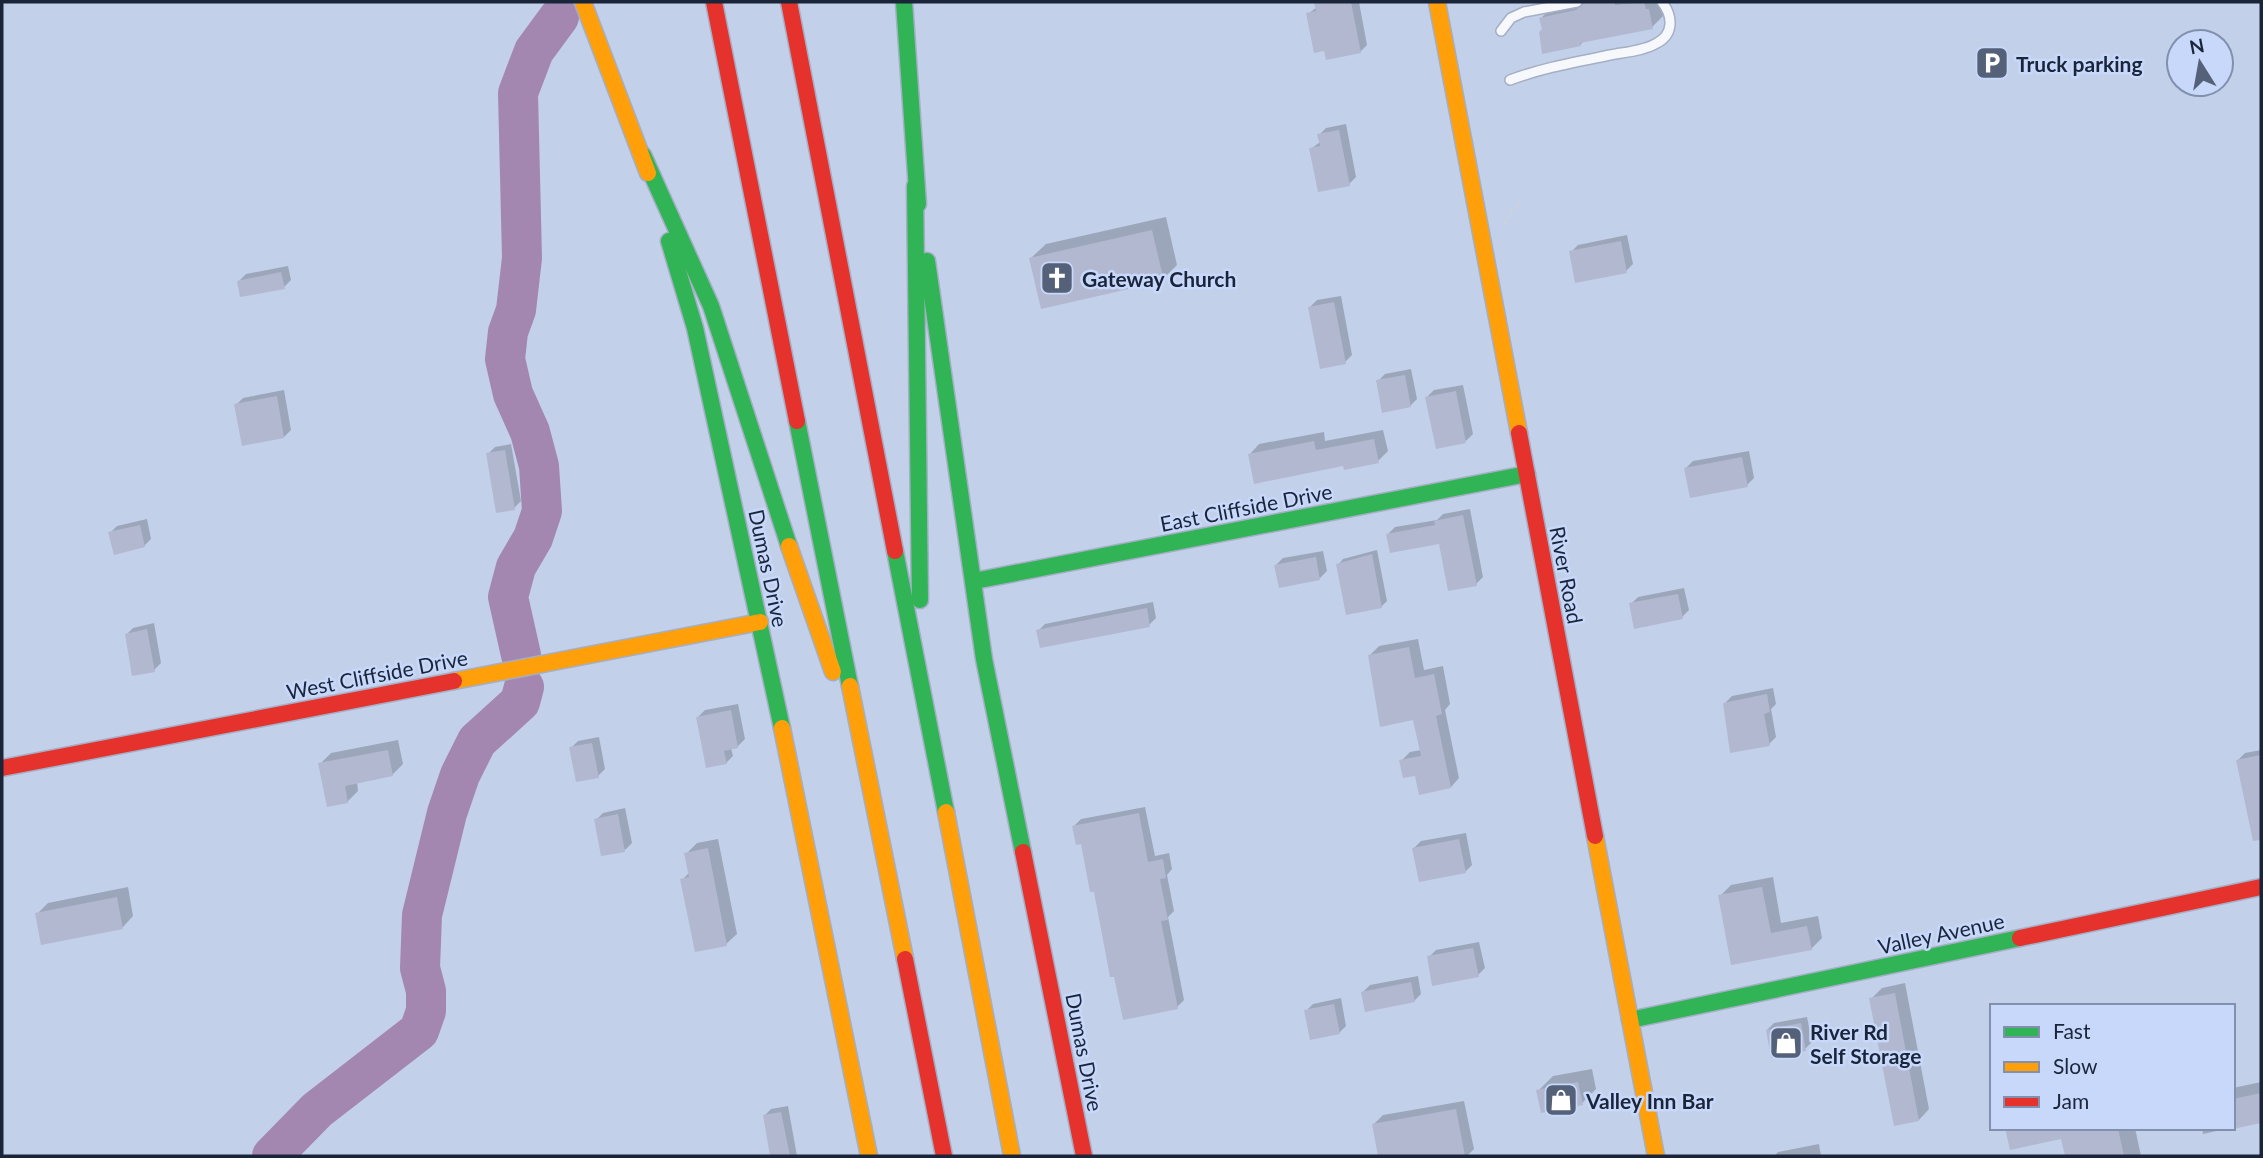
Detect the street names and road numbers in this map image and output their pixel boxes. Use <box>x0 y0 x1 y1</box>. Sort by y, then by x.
street label: East Cliffside Drive <box>1158 478 1334 536</box>
street label: Dumas Drive <box>744 507 794 629</box>
street label: River Road <box>1545 524 1589 626</box>
street label: West Cliffside Drive <box>284 644 470 704</box>
street label: Valley Avenue <box>1876 907 2006 959</box>
street label: Dumas Drive <box>1061 991 1109 1113</box>

